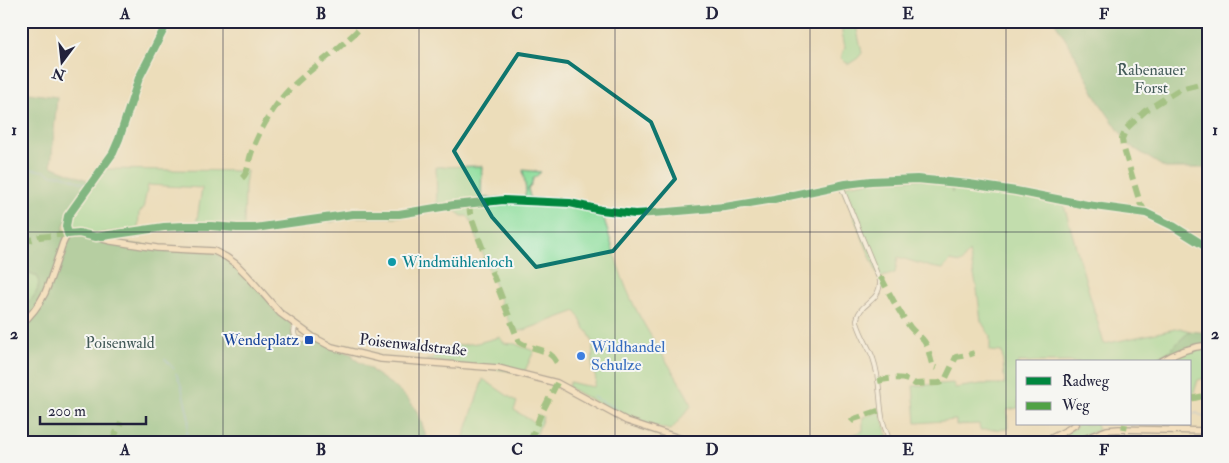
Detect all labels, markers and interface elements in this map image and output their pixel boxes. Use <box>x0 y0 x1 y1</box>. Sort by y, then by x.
text: A <box>119 4 131 24</box>
text: B <box>316 4 326 24</box>
text: C <box>511 4 523 24</box>
text: D <box>705 4 719 24</box>
text: E <box>902 4 914 24</box>
text: F <box>1099 4 1109 24</box>
north arrow <box>38 38 88 88</box>
park label: Rabenauer Forst <box>1117 60 1185 98</box>
text: N <box>50 64 68 84</box>
text: 1 <box>11 120 17 140</box>
text: 1 <box>1212 120 1218 140</box>
place label: Windmühlenloch <box>401 252 514 272</box>
marker: Windmühlenloch <box>386 256 398 268</box>
text: 2 <box>10 324 18 344</box>
text: 2 <box>1211 324 1219 344</box>
street label: Poisenwaldstraße <box>358 329 468 361</box>
place label: Wendeplatz <box>222 330 299 351</box>
park label: Poisenwald <box>85 333 155 353</box>
marker: Wendeplatz <box>303 334 315 346</box>
place label: Wildhandel Schulze <box>590 337 665 375</box>
marker: Wildhandel Schulze <box>575 350 587 362</box>
legend <box>1016 360 1192 426</box>
text: Radweg <box>1062 372 1110 391</box>
scale bar <box>40 393 146 425</box>
text: Weg <box>1061 396 1090 415</box>
text: 200 m <box>48 402 86 421</box>
text: A <box>119 440 131 460</box>
text: B <box>316 440 326 460</box>
text: C <box>511 440 523 460</box>
text: D <box>705 440 719 460</box>
text: E <box>902 440 914 460</box>
text: F <box>1099 440 1109 460</box>

